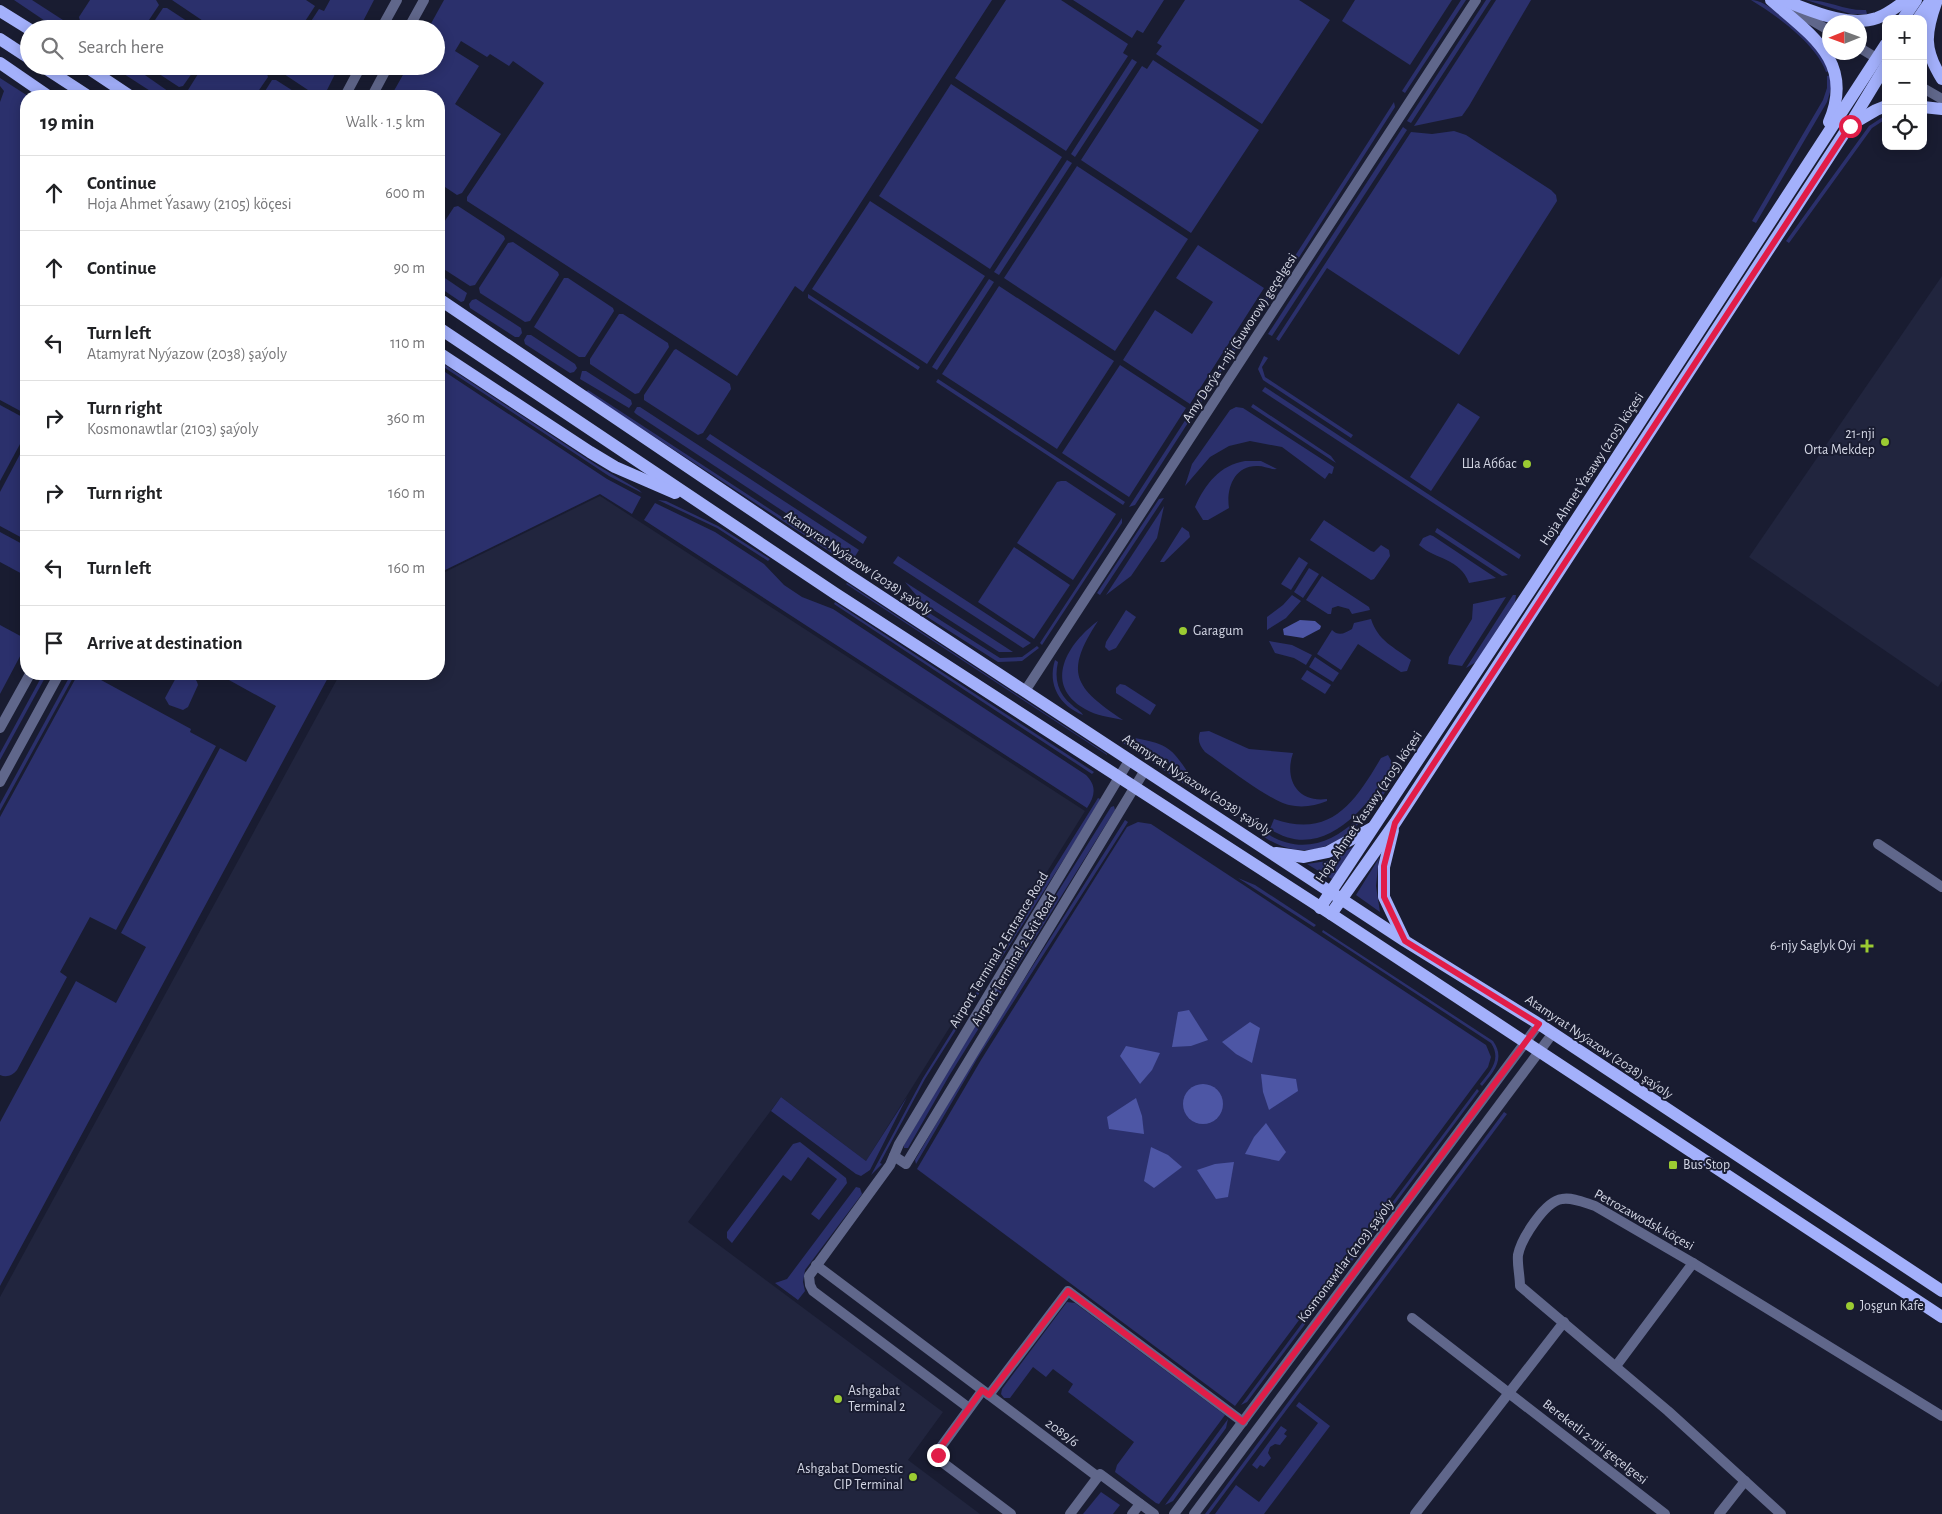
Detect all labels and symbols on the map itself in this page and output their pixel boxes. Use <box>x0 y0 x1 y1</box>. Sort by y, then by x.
north arrow <box>1822 15 1867 60</box>
route start <box>1839 115 1862 138</box>
street label: Amy Derýa 1-nji (Suworow) geçelgesi <box>1180 251 1300 425</box>
street label: Hoja Ahmet Ýasawy (2105) köçesi <box>1535 388 1647 548</box>
place label: 21-nji Orta Mekdep <box>1804 427 1875 457</box>
marker: 21-nji Orta Mekdep <box>1879 436 1891 448</box>
place label: Ша Аббас <box>1461 457 1517 471</box>
marker: Ша Аббас <box>1521 458 1533 470</box>
street label: Atamyrat Nyýazow (2038) şaýoly <box>782 508 934 618</box>
place label: Garagum <box>1193 624 1243 638</box>
marker: Garagum <box>1177 625 1189 637</box>
street label: Hoja Ahmet Ýasawy (2105) köçesi <box>1311 727 1425 885</box>
street label: Atamyrat Nyýazow (2038) şaýoly <box>1120 731 1274 839</box>
street label: Airport Terminal 2 Entrance Road <box>947 870 1051 1030</box>
street label: Airport Terminal 2 Exit Road <box>969 891 1059 1029</box>
place label: 6-njy Saglyk Oyi <box>1770 939 1856 953</box>
marker: 6-njy Saglyk Oyi <box>1860 939 1874 953</box>
street label: Atamyrat Nyýazow (2038) şaýoly <box>1523 992 1675 1102</box>
place label: Bus Stop <box>1683 1158 1730 1172</box>
marker: Bus Stop <box>1667 1159 1679 1171</box>
street label: Petrozawodsk köçesi <box>1592 1187 1696 1253</box>
street label: Kosmonawtlar (2103) şaýoly <box>1295 1197 1397 1325</box>
place label: Joşgun Kafe <box>1860 1299 1924 1313</box>
marker: Joşgun Kafe <box>1844 1300 1856 1312</box>
place label: Ashgabat Terminal 2 <box>848 1384 905 1414</box>
marker: Ashgabat Terminal 2 <box>832 1393 844 1405</box>
street label: Bereketli 2-nji geçelgesi <box>1540 1397 1650 1487</box>
street label: 2089/6 <box>1043 1416 1081 1450</box>
route end <box>927 1444 950 1467</box>
place label: Ashgabat Domestic CIP Terminal <box>797 1462 904 1492</box>
marker: Ashgabat Domestic CIP Terminal <box>907 1471 919 1483</box>

